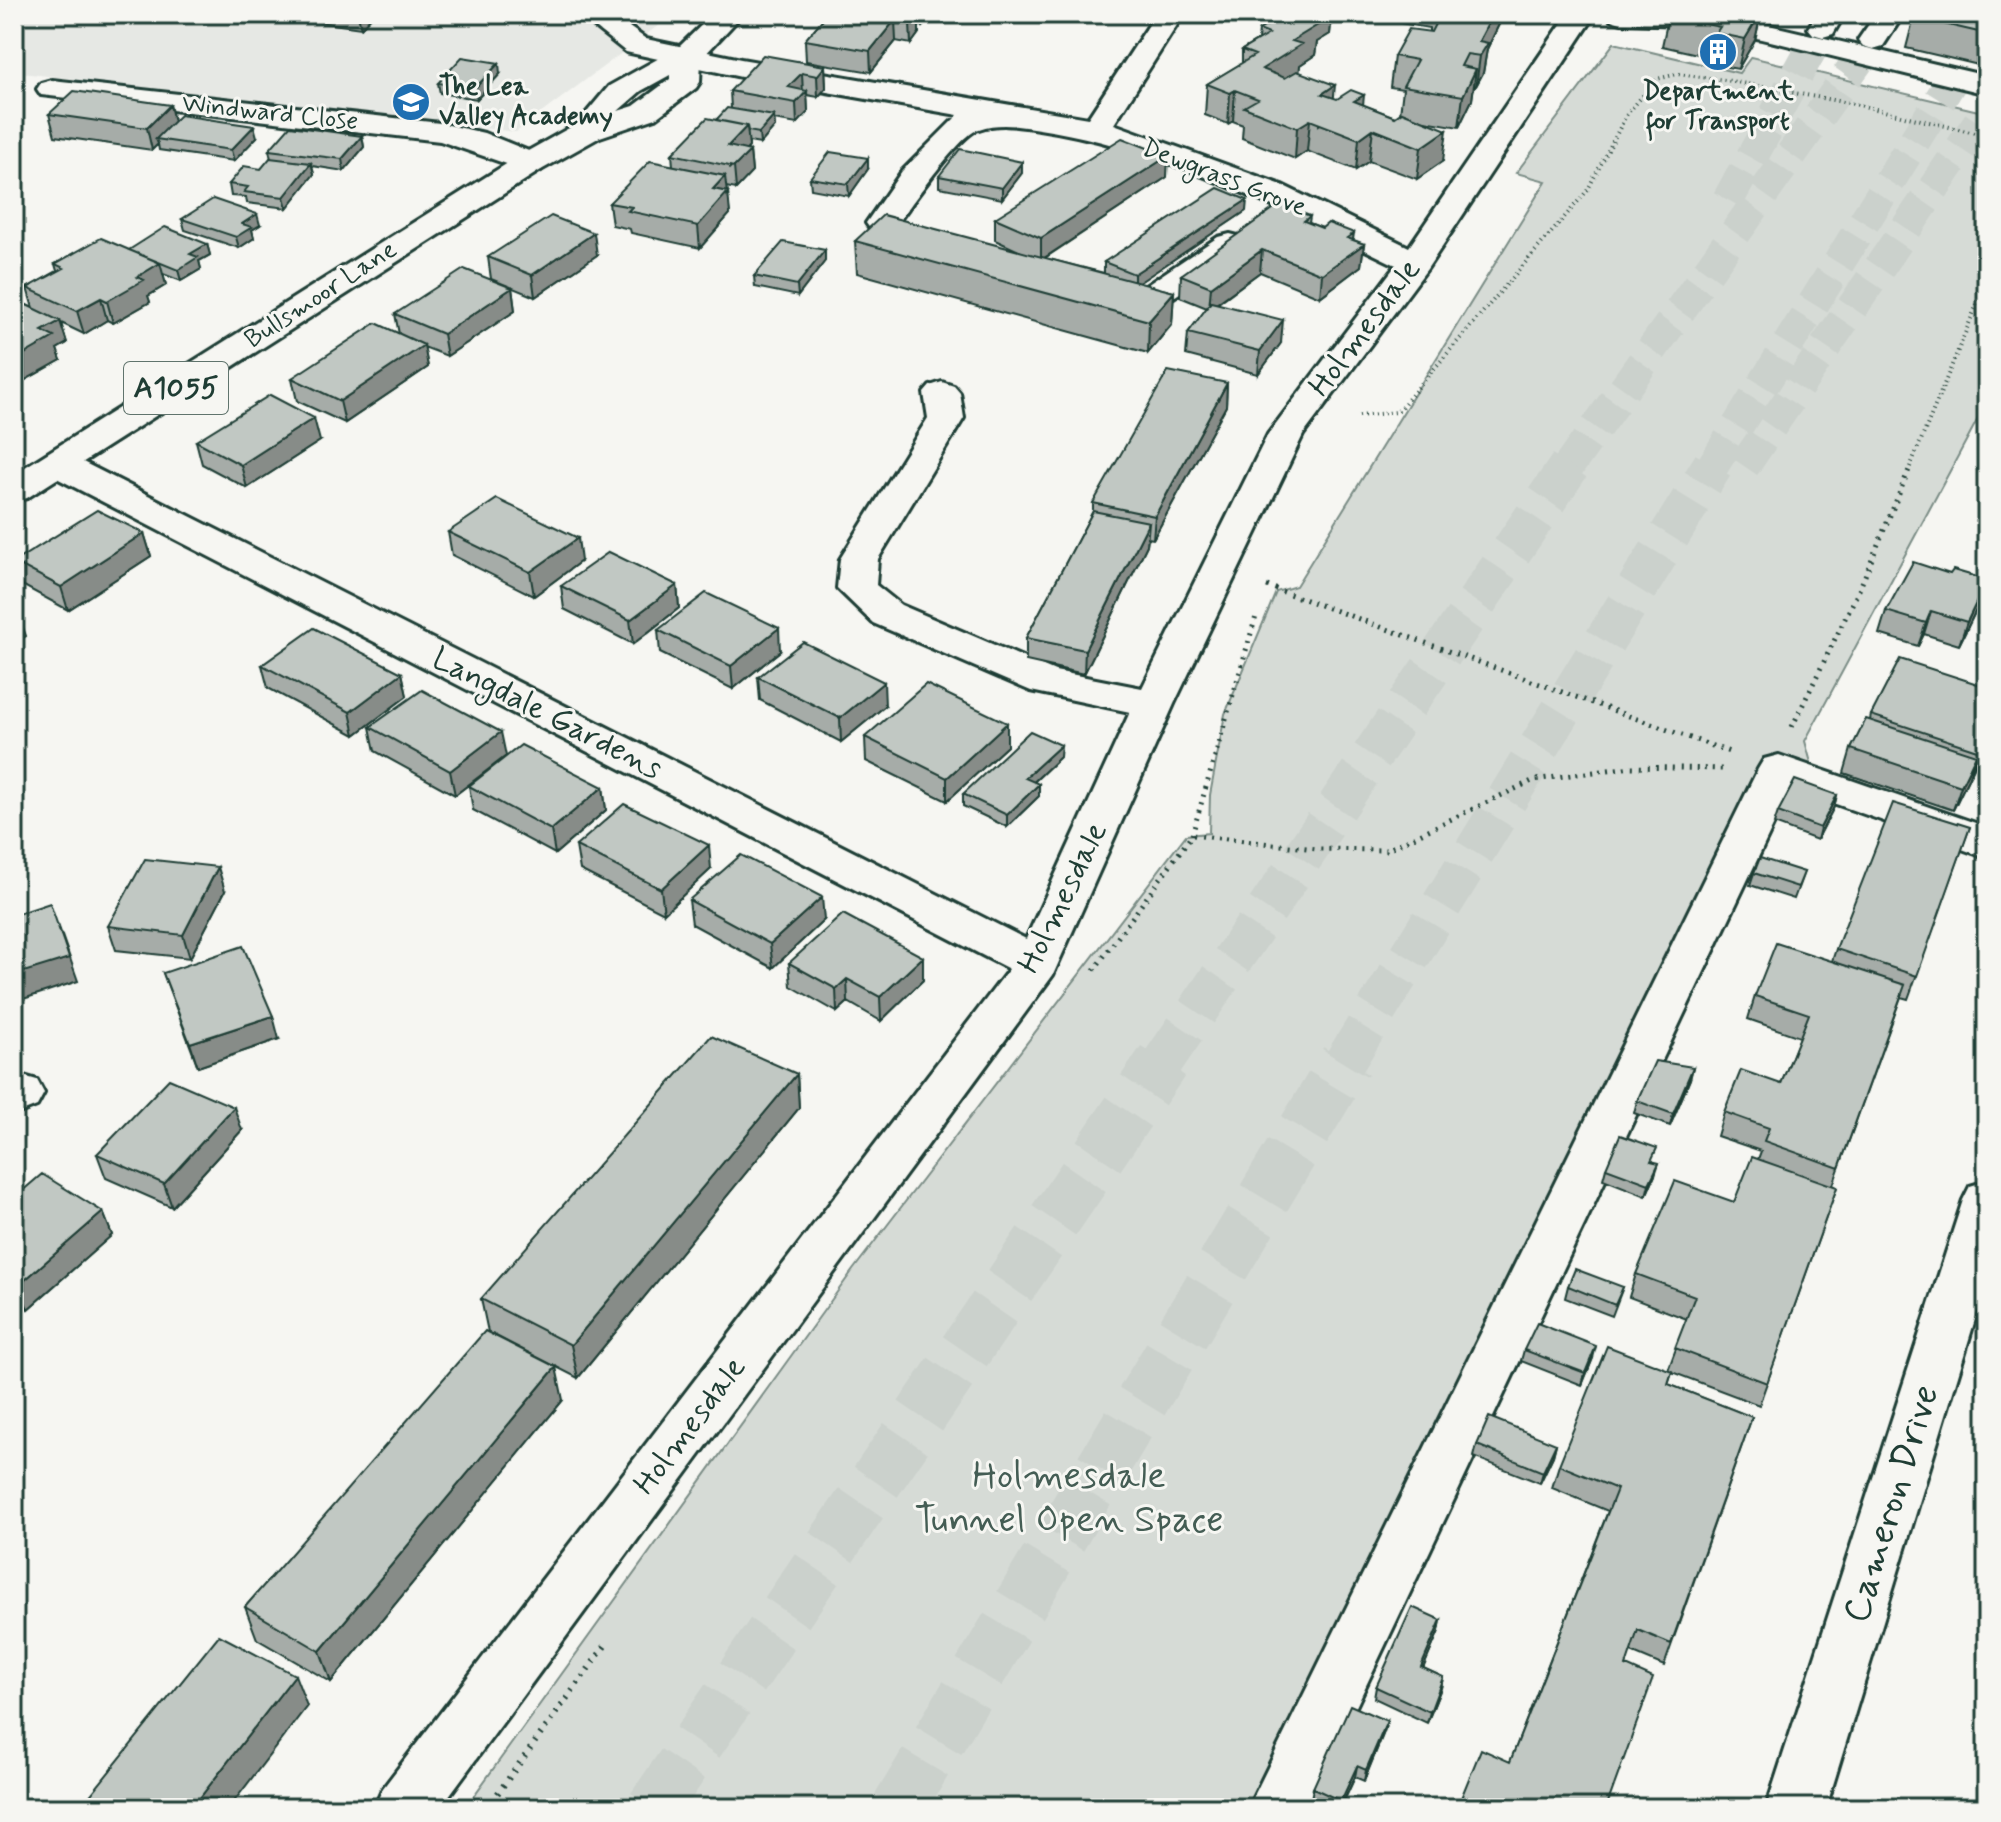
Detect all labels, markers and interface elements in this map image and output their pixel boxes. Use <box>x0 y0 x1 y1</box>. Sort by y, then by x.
building icon: Department for Transport <box>1697 31 1739 73</box>
place label: The Lea Valley Academy <box>439 70 613 134</box>
place label: Department for Transport <box>1643 75 1794 141</box>
school or university icon: The Lea Valley Academy <box>390 81 432 123</box>
street label: Windward Close <box>180 87 360 139</box>
street label: Dewgrass Grove <box>1136 131 1311 227</box>
street label: Bullsmoor Lane <box>238 233 404 357</box>
street label: Holmesdale <box>1299 250 1431 406</box>
road number: A1055 <box>124 362 228 414</box>
street label: Langdale Gardens <box>424 638 669 792</box>
street label: Holmesdale <box>1008 816 1118 980</box>
street label: Holmesdale <box>624 1348 756 1504</box>
street label: Cameron Drive <box>1833 1379 1951 1629</box>
park label: Holmesdale Tunnel Open Space <box>914 1452 1224 1545</box>

